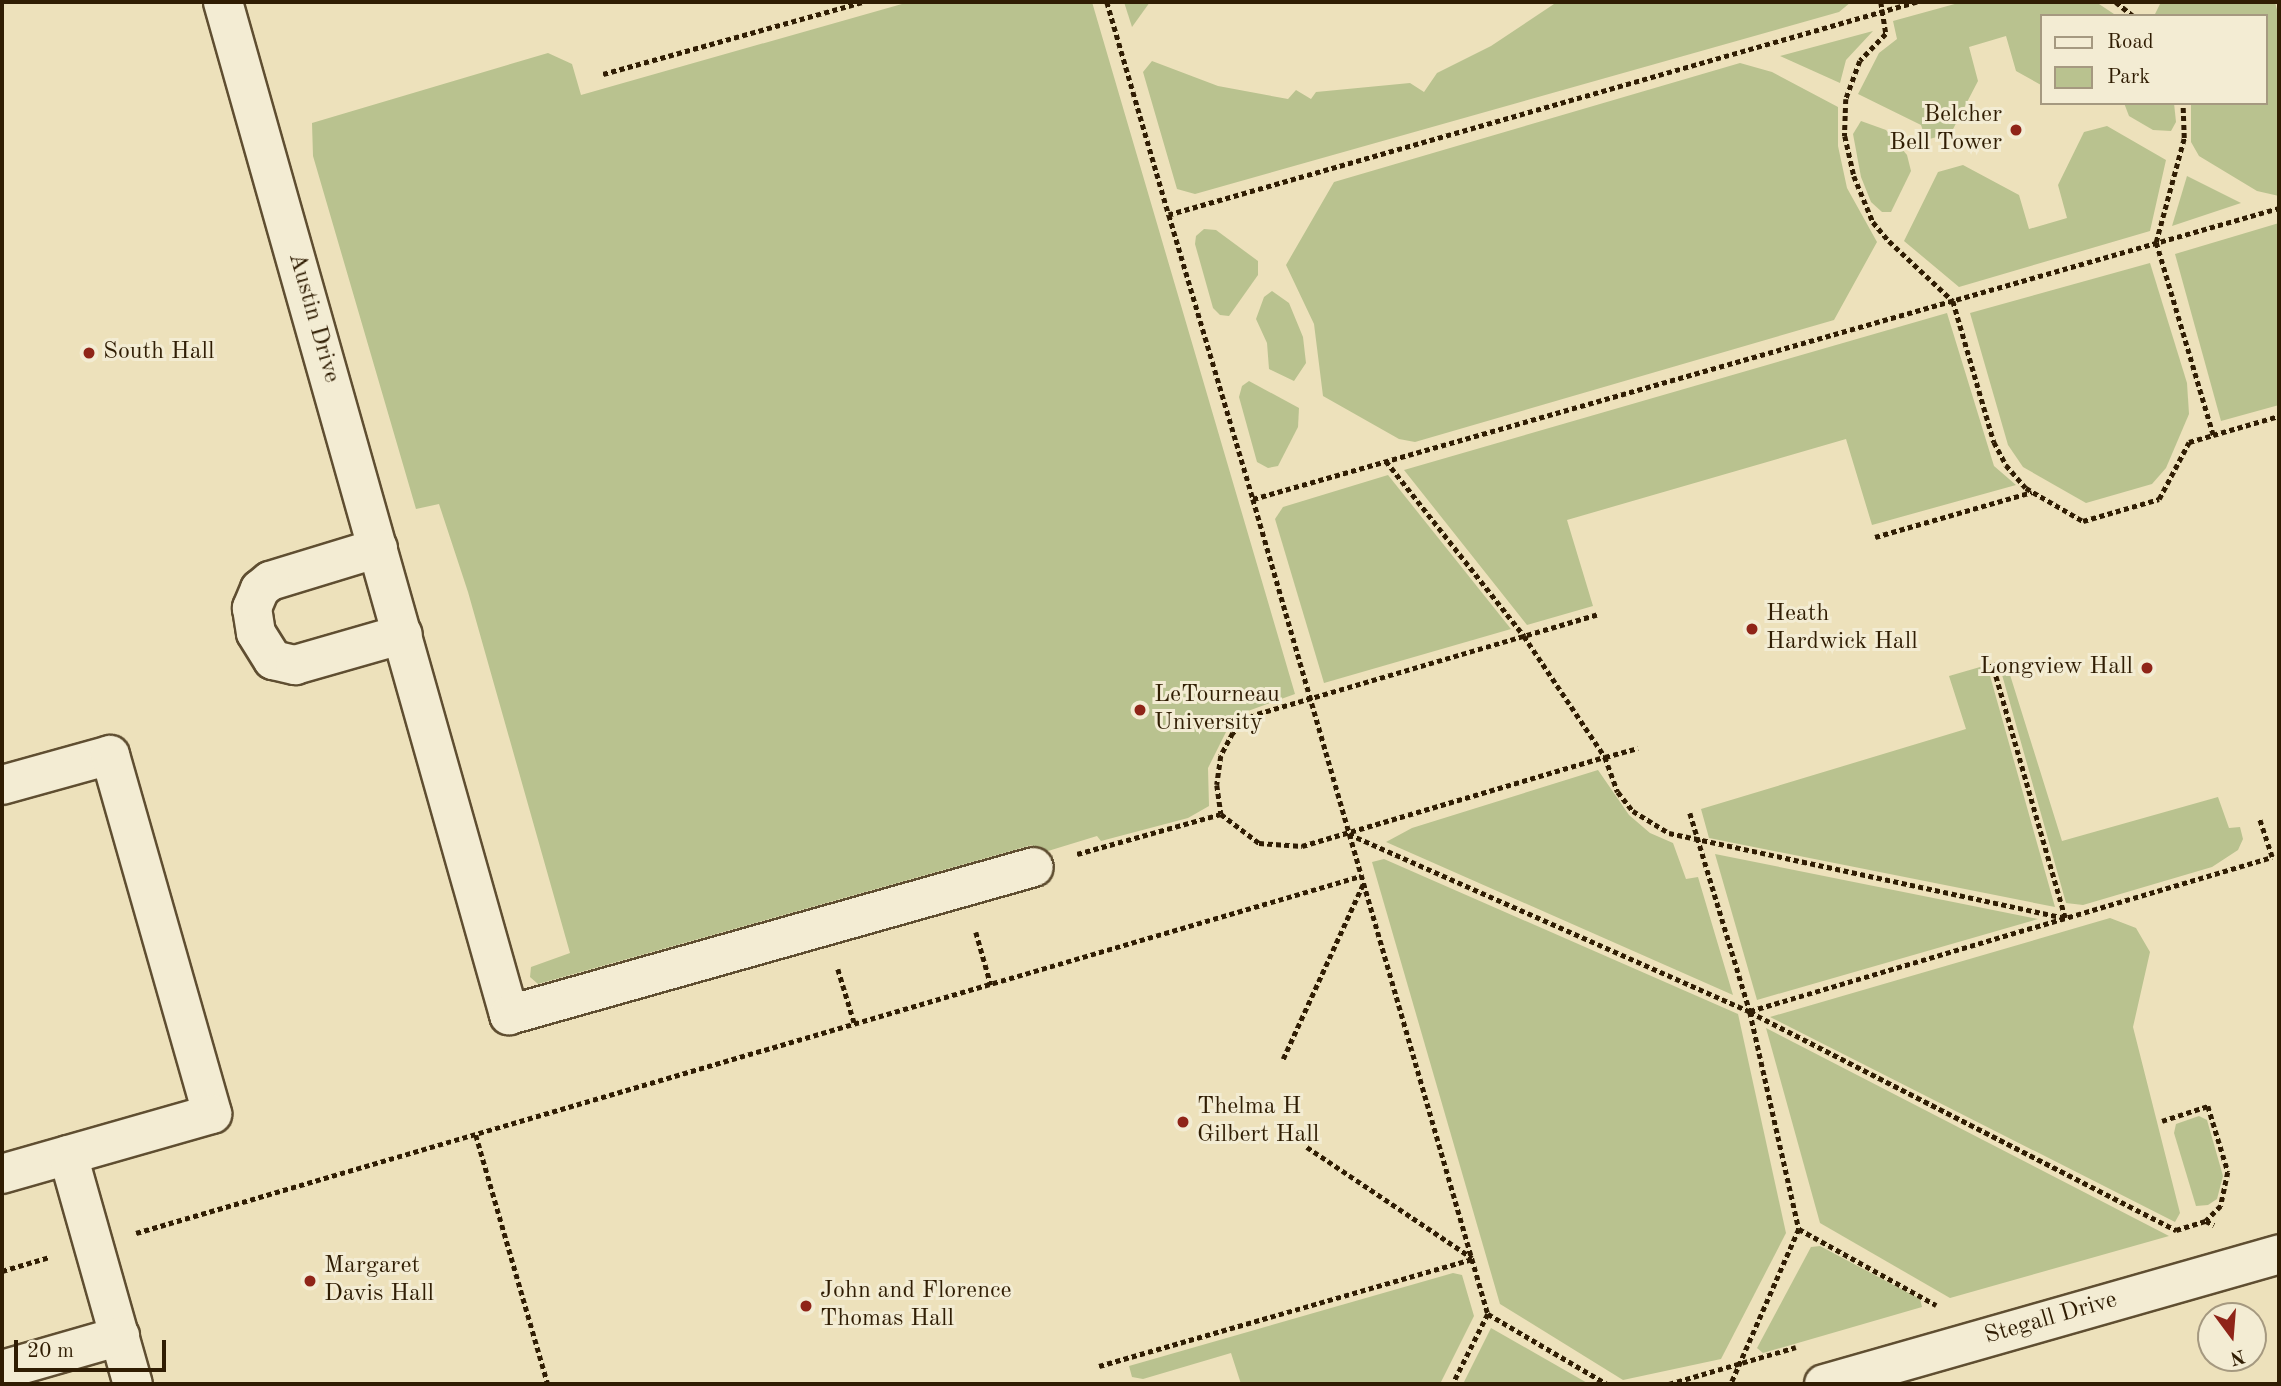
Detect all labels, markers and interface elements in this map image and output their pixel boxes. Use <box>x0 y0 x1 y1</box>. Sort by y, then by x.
legend <box>2039 14 2267 105</box>
text: Road <box>2107 32 2154 53</box>
text: Park <box>2107 67 2150 88</box>
place label: Belcher Bell Tower <box>1889 102 2002 158</box>
marker: Belcher Bell Tower <box>2008 122 2024 138</box>
street label: Austin Drive <box>281 250 345 386</box>
place label: South Hall <box>103 339 215 367</box>
marker: South Hall <box>81 345 97 361</box>
place label: Heath Hardwick Hall <box>1766 601 1918 657</box>
marker: Heath Hardwick Hall <box>1744 621 1760 637</box>
place label: Longview Hall <box>1980 654 2133 682</box>
marker: Longview Hall <box>2139 660 2155 676</box>
place label: LeTourneau University <box>1154 682 1280 738</box>
marker: LeTourneau University <box>1132 702 1148 718</box>
place label: Thelma H Gilbert Hall <box>1197 1094 1319 1150</box>
marker: Thelma H Gilbert Hall <box>1175 1114 1191 1130</box>
place label: Margaret Davis Hall <box>324 1253 434 1309</box>
marker: Margaret Davis Hall <box>302 1273 318 1289</box>
place label: John and Florence Thomas Hall <box>820 1278 1012 1334</box>
street label: Stegall Drive <box>1981 1286 2121 1352</box>
marker: John and Florence Thomas Hall <box>798 1298 814 1314</box>
north arrow <box>2197 1302 2267 1372</box>
scale bar <box>18 1326 170 1370</box>
text: 20 m <box>27 1341 74 1362</box>
text: N <box>2228 1345 2247 1367</box>

